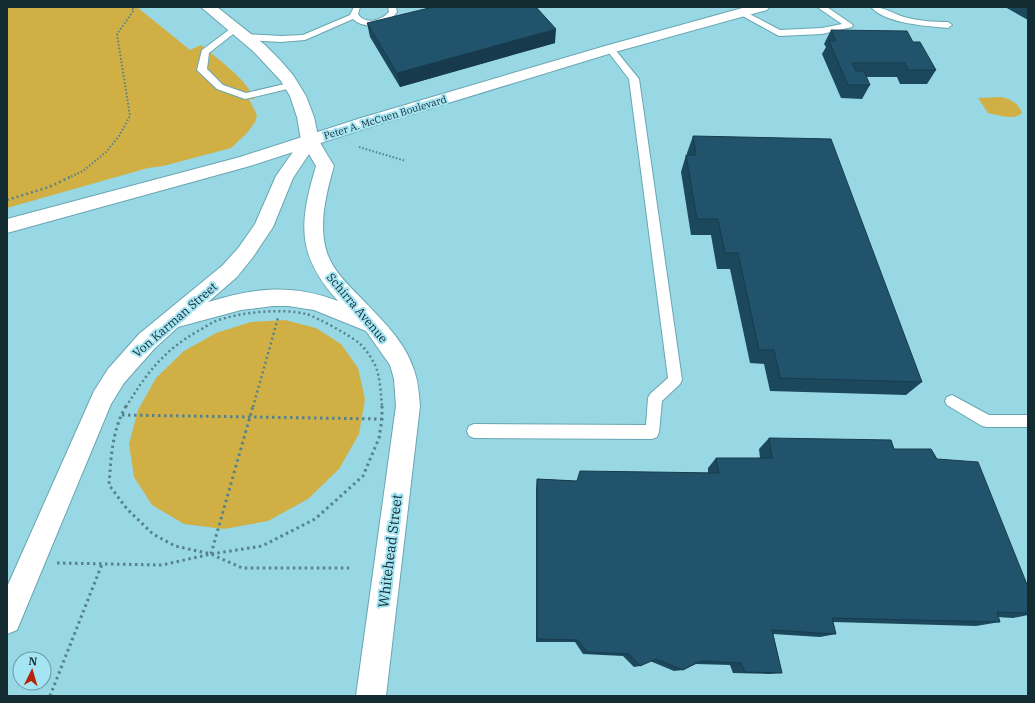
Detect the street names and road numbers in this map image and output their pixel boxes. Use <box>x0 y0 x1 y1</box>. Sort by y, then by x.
street label: Peter A. McCuen Boulevard <box>322 93 448 142</box>
street label: Schirra Avenue <box>324 270 391 346</box>
street label: Von Karman Street <box>129 279 220 360</box>
street label: Whitehead Street <box>374 493 406 609</box>

